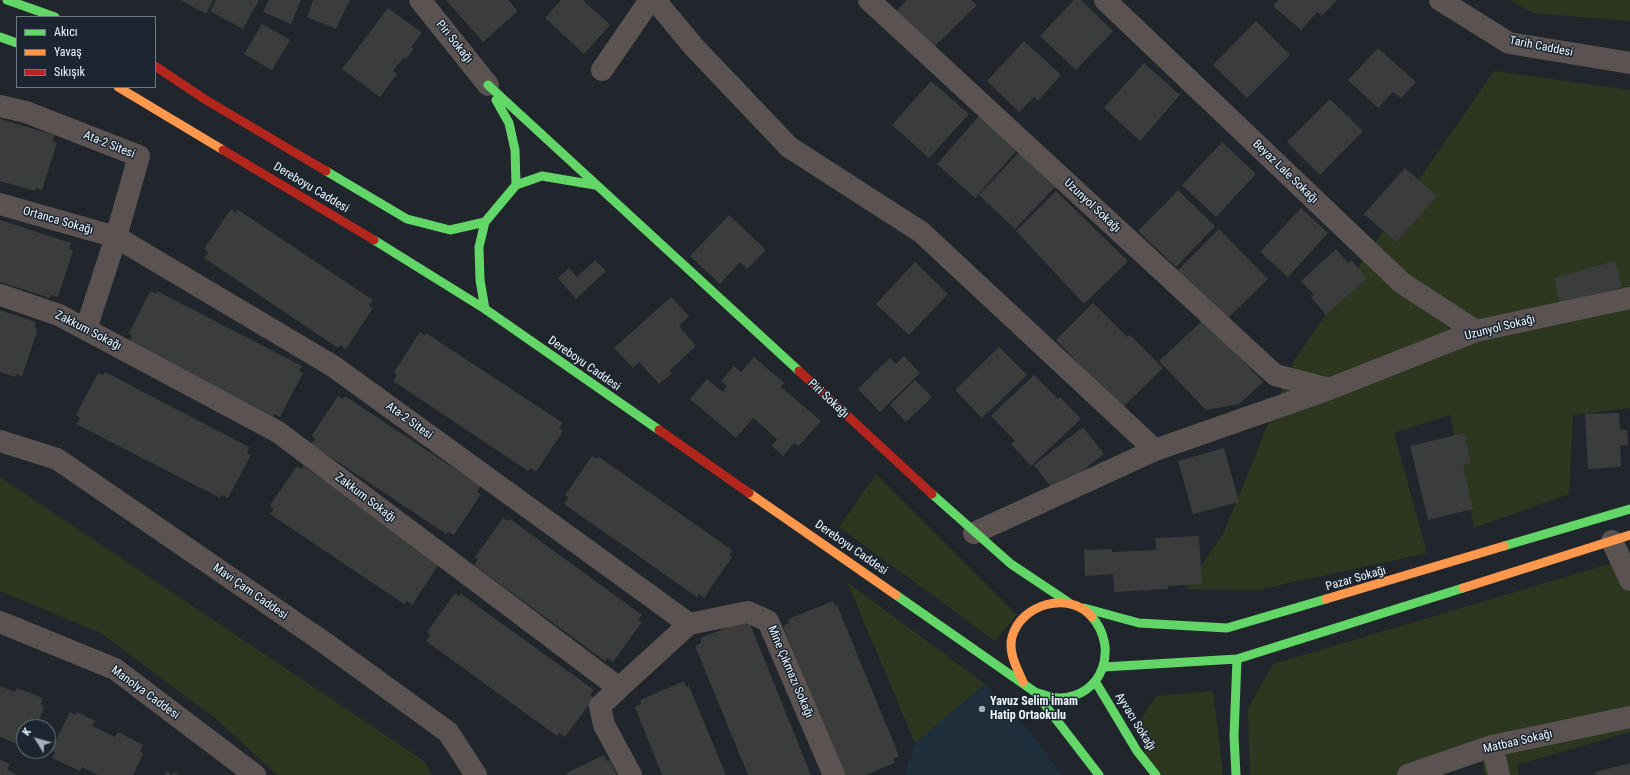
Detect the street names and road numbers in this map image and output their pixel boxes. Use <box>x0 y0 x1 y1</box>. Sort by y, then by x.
street label: Piri Sokağı <box>432 18 476 66</box>
street label: Tarih Caddesi <box>1508 34 1574 60</box>
street label: Ata-2 Sitesi <box>81 128 137 162</box>
street label: Beyaz Lale Sokağı <box>1249 137 1321 207</box>
street label: Dereboyu Caddesi <box>271 160 351 216</box>
street label: Uzunyol Sokağı <box>1061 176 1123 236</box>
street label: Ortanca Sokağı <box>21 204 95 238</box>
street label: Zakkum Sokağı <box>52 308 124 354</box>
street label: Uzunyol Sokağı <box>1463 312 1537 344</box>
street label: Dereboyu Caddesi <box>545 334 623 394</box>
street label: Piri Sokağı <box>805 376 851 422</box>
street label: Ata-2 Sitesi <box>383 399 435 443</box>
street label: Zakkum Sokağı <box>332 470 398 526</box>
street label: Dereboyu Caddesi <box>812 518 890 578</box>
street label: Mavi Çam Caddesi <box>210 561 290 623</box>
street label: Pazar Sokağı <box>1324 564 1388 594</box>
street label: Mine Çıkmazı Sokağı <box>764 624 816 720</box>
street label: Manolya Caddesi <box>108 663 182 723</box>
street label: Ayvacı Sokağı <box>1111 690 1159 754</box>
street label: Matbaa Sokağı <box>1482 727 1554 757</box>

